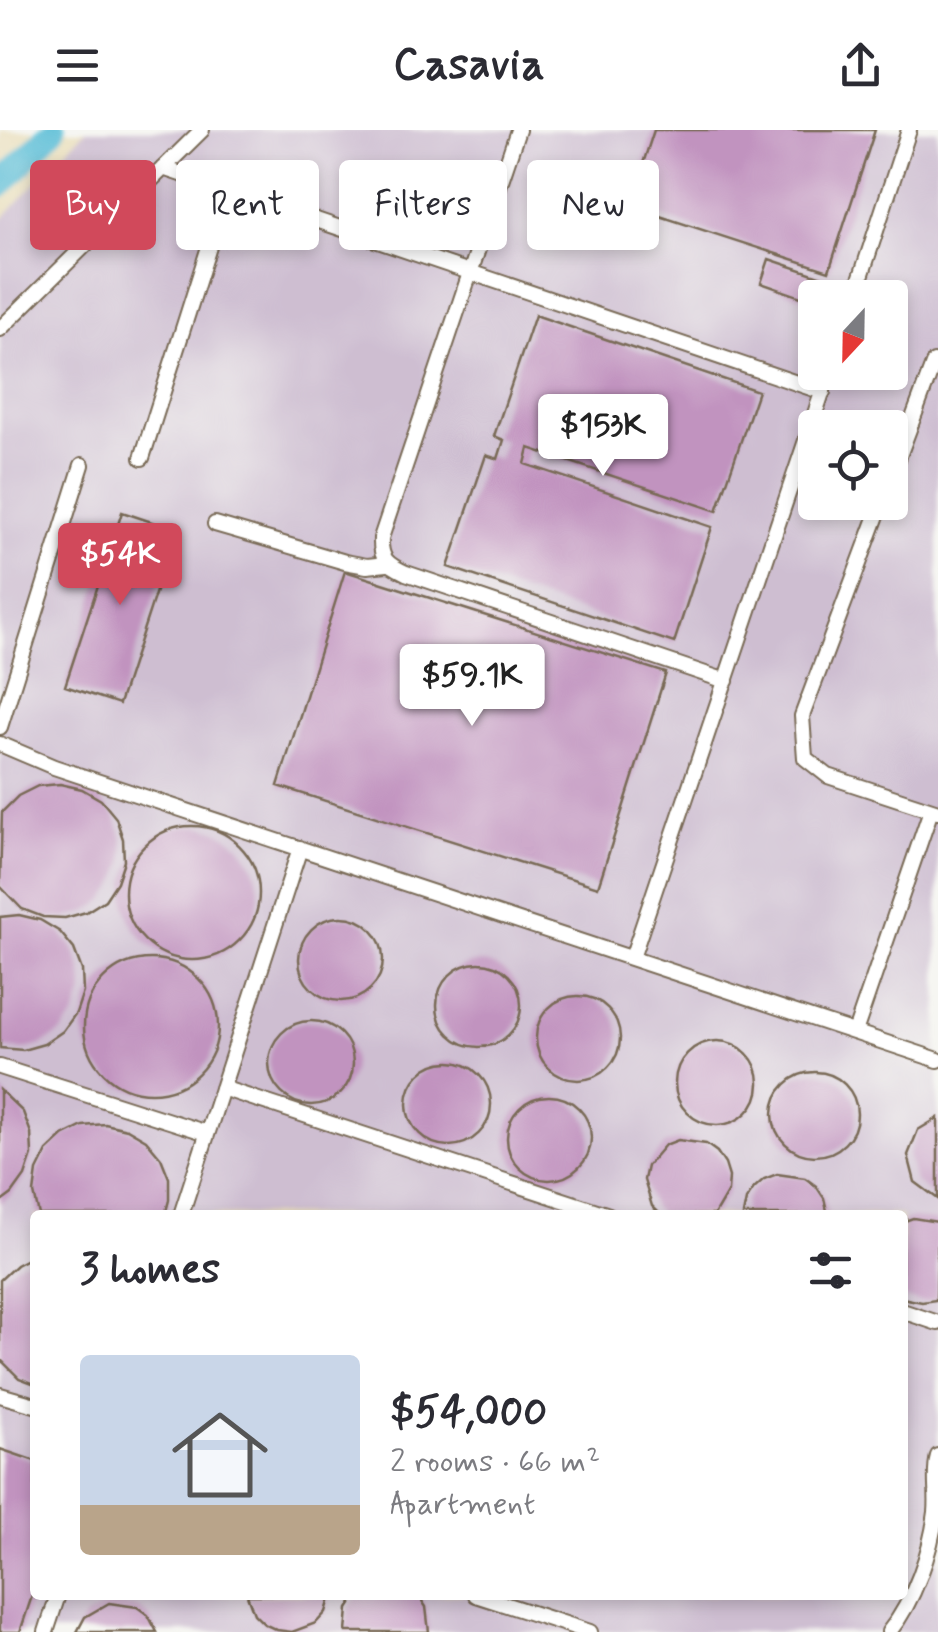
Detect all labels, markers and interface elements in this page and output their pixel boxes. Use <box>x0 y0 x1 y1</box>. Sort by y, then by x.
text: Casavia <box>393 36 545 95</box>
icon: menu <box>50 38 105 93</box>
icon: share <box>833 38 888 93</box>
chip: Buy <box>30 160 156 250</box>
chip: Rent <box>176 160 319 250</box>
chip: Filters <box>339 160 507 250</box>
chip: New <box>527 160 659 250</box>
north arrow <box>798 280 908 390</box>
map controls <box>798 280 908 520</box>
pin: $153K <box>533 394 673 479</box>
text: $153K <box>560 405 646 447</box>
button: locate <box>798 410 908 520</box>
pin: $54K <box>61 523 179 608</box>
text: $54K <box>80 534 160 576</box>
pin: $59.1K <box>391 644 553 729</box>
text: $59.1K <box>422 655 522 697</box>
text: 3 homes <box>80 1243 220 1298</box>
icon: filters <box>803 1243 858 1298</box>
text: $54,000 <box>390 1386 547 1441</box>
icon: home <box>160 1395 280 1515</box>
text: 2 rooms · 66 m² <box>390 1441 600 1483</box>
text: Apartment <box>390 1483 535 1525</box>

